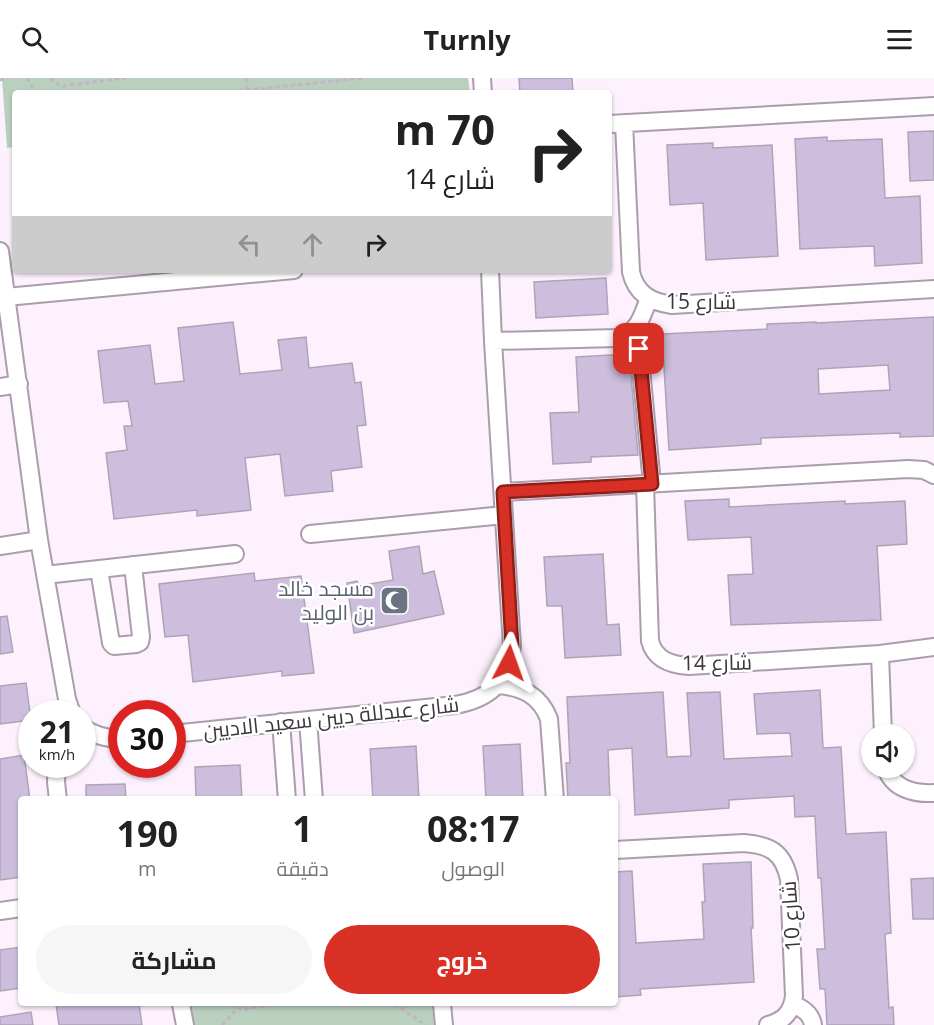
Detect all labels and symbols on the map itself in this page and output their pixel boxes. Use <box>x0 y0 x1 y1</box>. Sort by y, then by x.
street label: شارع 15 <box>666 287 736 316</box>
pin <box>613 323 664 374</box>
place label: مسجد خالد بن الوليد <box>278 574 374 626</box>
mosque icon: مسجد خالد بن الوليد <box>379 584 411 616</box>
position arrow <box>477 631 541 695</box>
street label: شارع 14 <box>682 647 752 678</box>
street label: شارع عبدللة ديين سعيد الاديين <box>202 690 460 745</box>
speed limit sign: 30 <box>108 700 186 778</box>
street label: شارع 10 <box>774 880 807 952</box>

